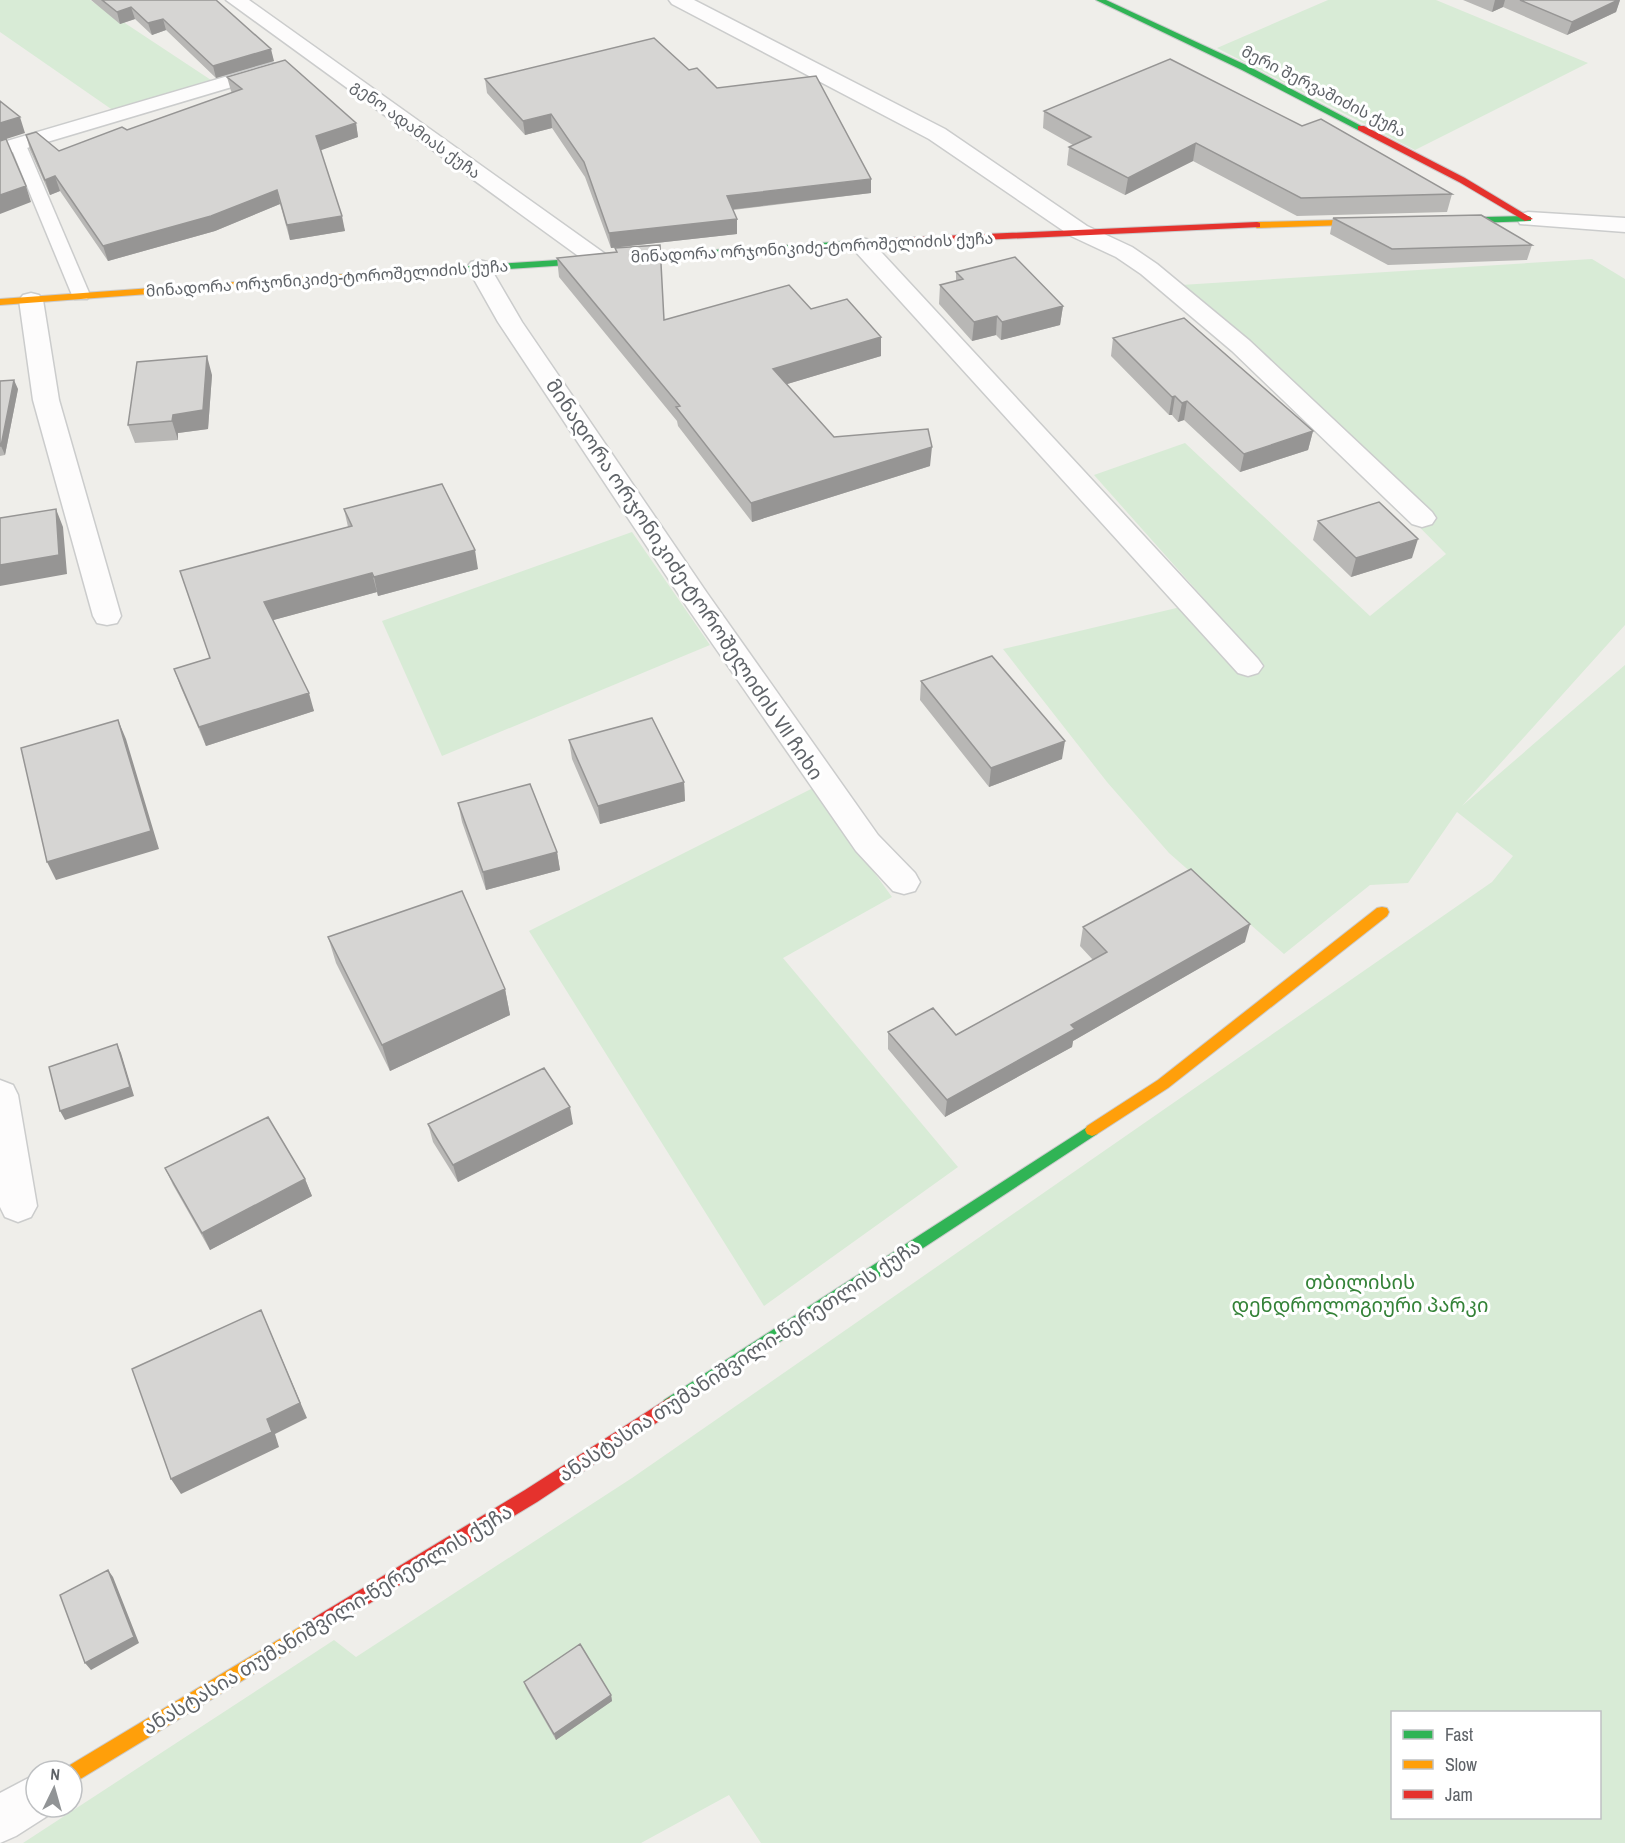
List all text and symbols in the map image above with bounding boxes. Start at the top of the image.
street label: მერი შერვაშიძის ქუჩა [1238,40,1410,142]
street label: გენო ადამიას ქუჩა [347,75,485,183]
street label: მინადორა ორჯონიკიძე-ტოროშელიძის ქუჩა [630,227,994,267]
street label: მინადორა ორჯონიკიძე-ტოროშელიძის ქუჩა [145,254,509,302]
street label: მინადორა ორჯონიკიძე-ტოროშელიძის VII ჩიხი [540,373,830,785]
street label: ანასტასია თუმანიშვილი-წერეთლის ქუჩა [553,1233,925,1487]
park label: თბილისის დენდროლოგიური პარკი [1232,1268,1488,1318]
street label: ანასტასია თუმანიშვილი-წერეთლის ქუჩა [137,1498,517,1740]
legend [1391,1711,1601,1819]
text: Fast [1445,1722,1473,1747]
text: Slow [1445,1752,1477,1777]
north arrow [24,1759,84,1819]
text: N [50,1763,61,1785]
text: Jam [1445,1782,1473,1807]

